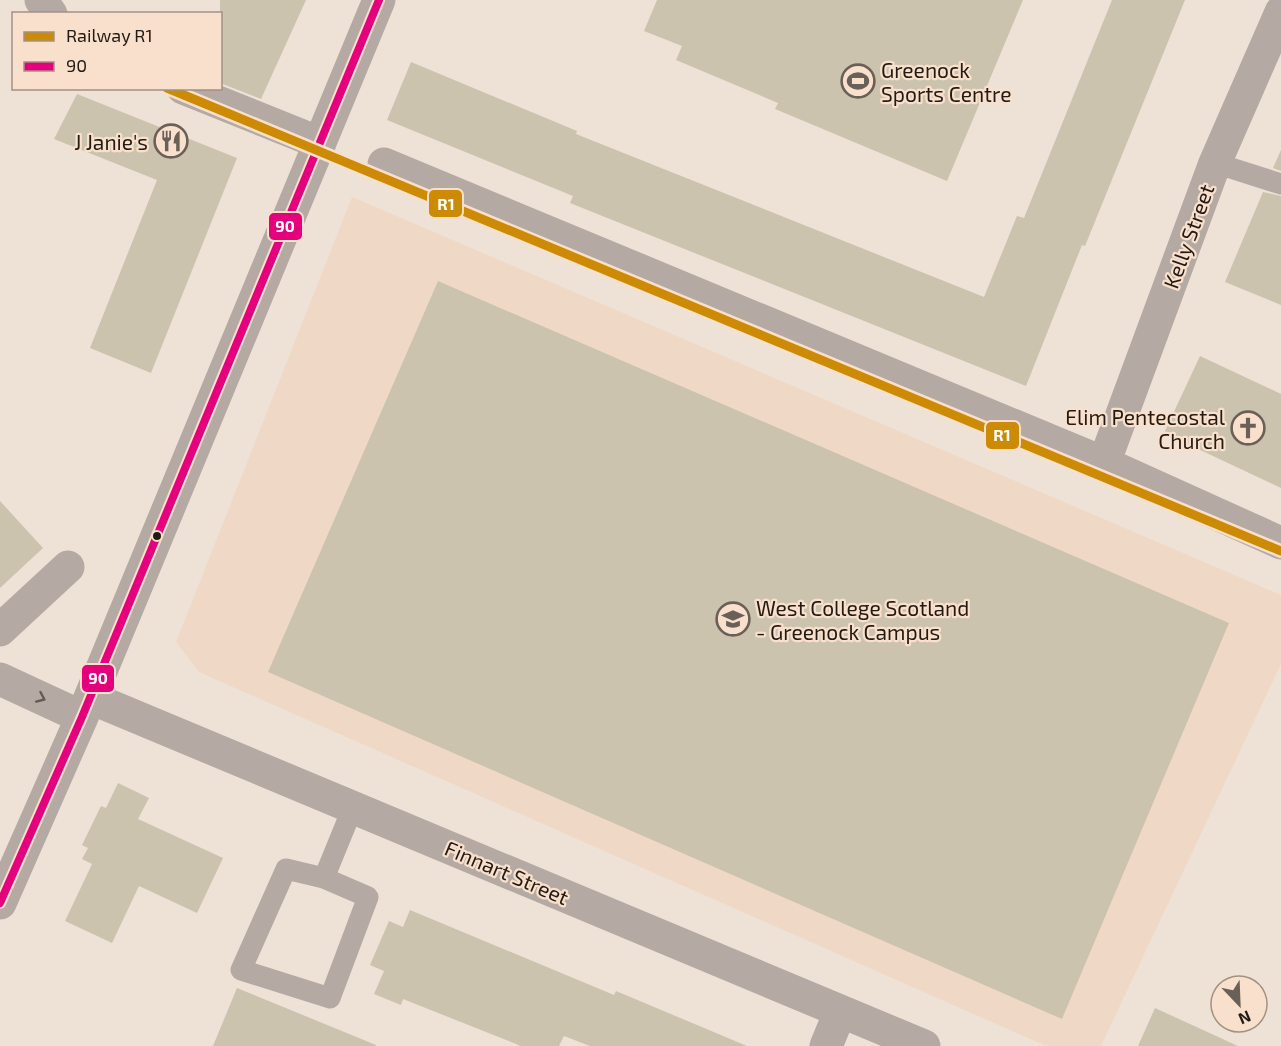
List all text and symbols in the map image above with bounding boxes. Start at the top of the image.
legend [12,12,222,90]
text: Railway R1 [66,24,153,46]
text: 90 [66,54,87,76]
place label: Greenock Sports Centre [881,57,1012,106]
sports icon: Greenock Sports Centre [840,63,876,99]
restaurant icon: J Janie's [153,123,189,159]
place label: J Janie's [74,129,148,154]
street label: Kelly Street [1158,180,1218,292]
line badge: R1 [428,189,463,218]
text: R1 [437,194,455,213]
line badge: 90 [268,212,303,241]
text: 90 [275,216,295,235]
place label: Elim Pentecostal Church [1065,404,1226,453]
church icon: Elim Pentecostal Church [1230,410,1266,446]
line badge: R1 [985,421,1020,450]
text: R1 [993,425,1011,444]
unlabelled marker [151,530,163,542]
place label: West College Scotland - Greenock Campus [756,595,969,644]
school or university icon: West College Scotland - Greenock Campus [715,601,751,637]
line badge: 90 [81,664,115,693]
text: 90 [88,668,108,687]
one-way arrow [35,691,46,703]
street label: Finnart Street [441,835,573,909]
north arrow [1209,974,1269,1034]
text: N [1236,1007,1254,1029]

